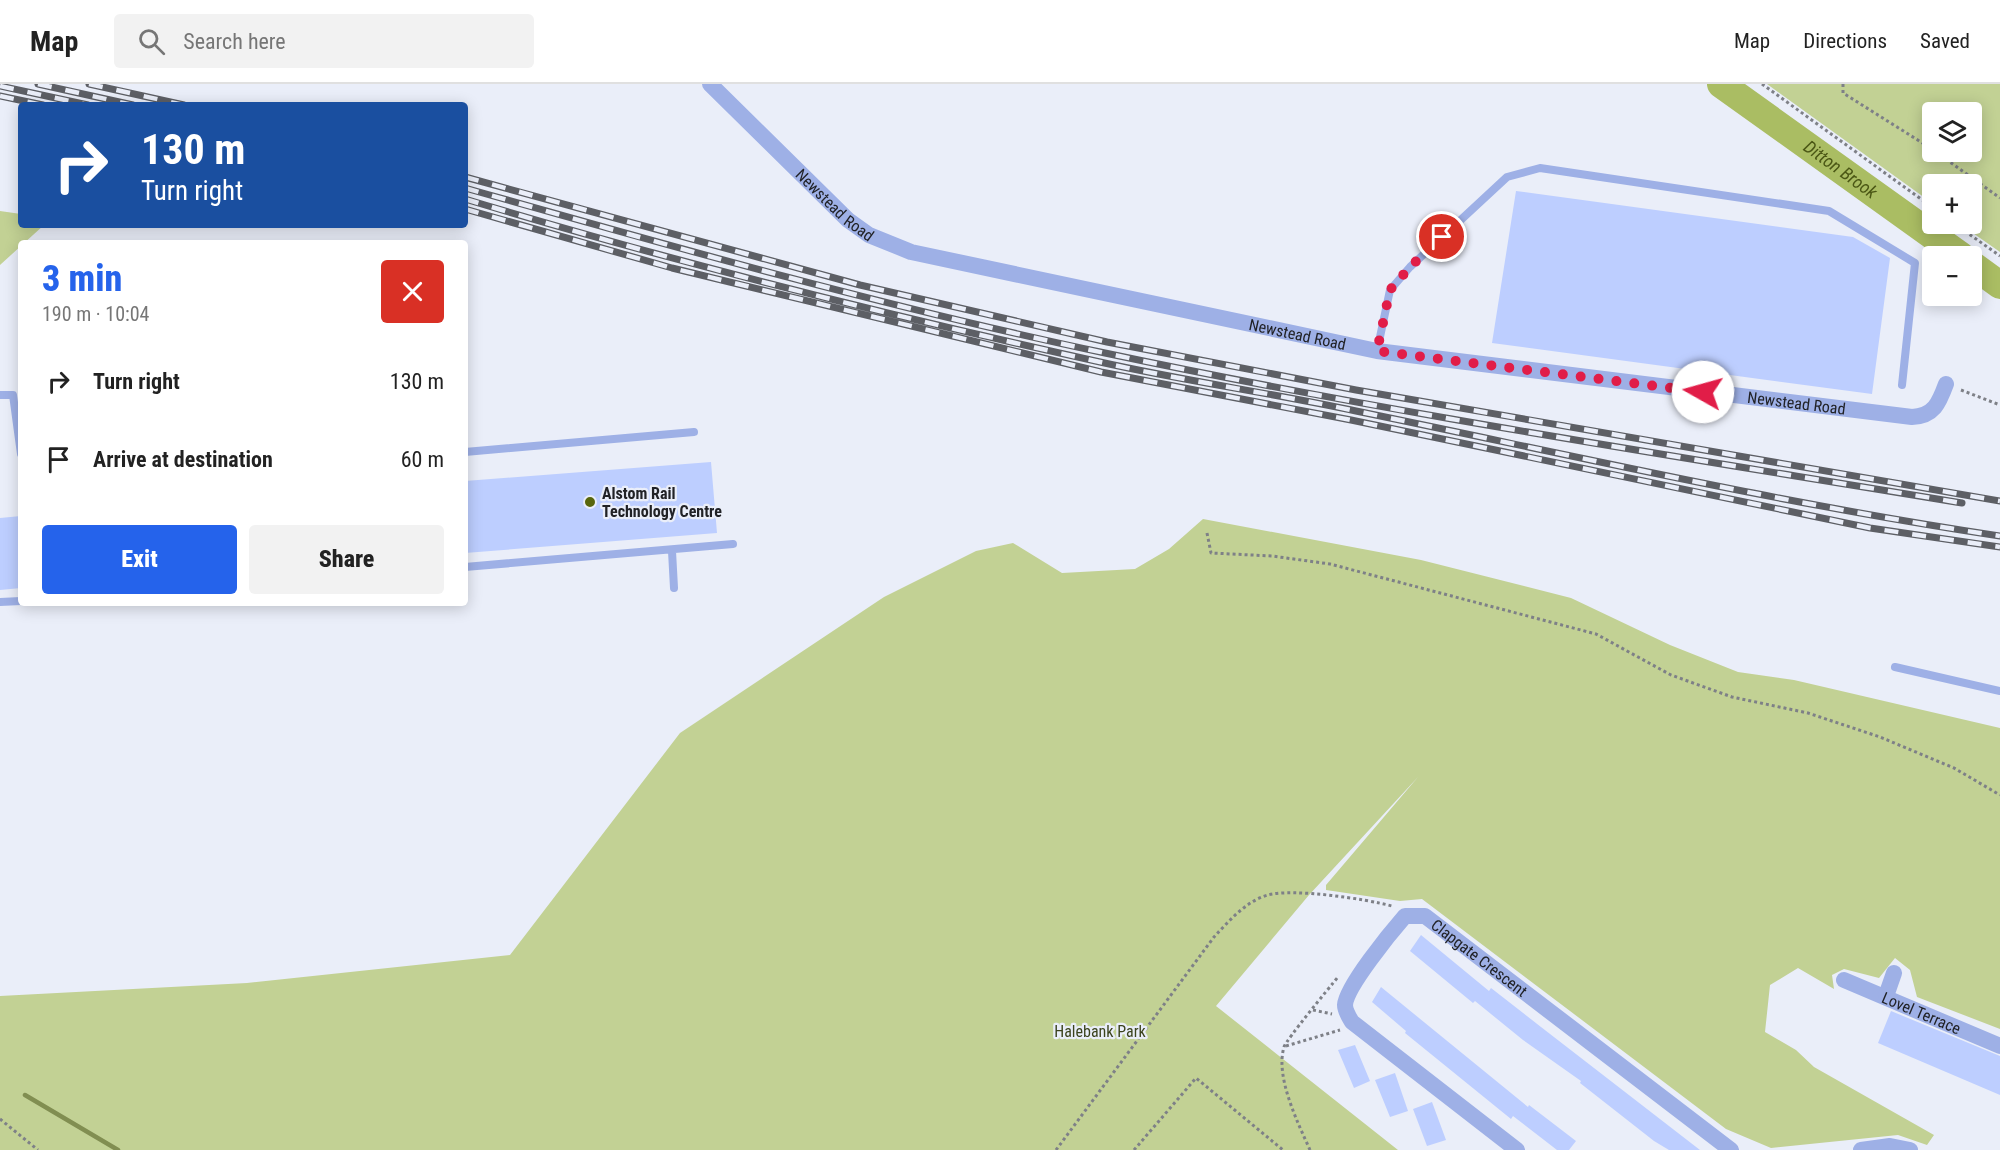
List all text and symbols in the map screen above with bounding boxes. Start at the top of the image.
search box [114,14,534,68]
text: Map [30,25,78,58]
icon: search [135,25,168,58]
text: Search here [183,29,286,54]
text: Map [1734,29,1770,53]
text: Directions [1803,29,1887,53]
text: Saved [1920,29,1970,53]
map controls [1922,102,1982,306]
button: layers [1922,102,1982,162]
text: 130 m [141,125,246,174]
icon: right [42,126,120,204]
water label: Ditton Brook [1800,136,1883,203]
street label: Newstead Road [792,165,877,245]
button: + [1922,174,1982,234]
text: Turn right [141,175,243,207]
pin [1416,211,1467,262]
icon: arrive [1425,220,1458,253]
button: − [1922,246,1982,306]
text: 3 min [42,258,122,300]
button: close [381,260,444,323]
text: 190 m · 10:04 [42,302,149,326]
street label: Newstead Road [1247,315,1348,354]
position arrow [1671,360,1735,424]
icon: right [42,365,75,398]
text: Turn right [93,369,180,394]
text: 130 m [390,369,444,394]
street label: Newstead Road [1746,388,1847,419]
icon: arrive [42,443,75,476]
text: Arrive at destination [93,447,273,472]
text: 60 m [401,447,444,472]
place label: Alstom Rail Technology Centre [602,484,722,521]
marker: Alstom Rail Technology Centre [583,495,597,509]
button: Exit [42,525,237,594]
button: Share [249,525,444,594]
street label: Clapgate Crescent [1427,915,1531,1001]
street label: Lovel Terrace [1879,988,1963,1038]
park label: Halebank Park [1054,1022,1147,1041]

